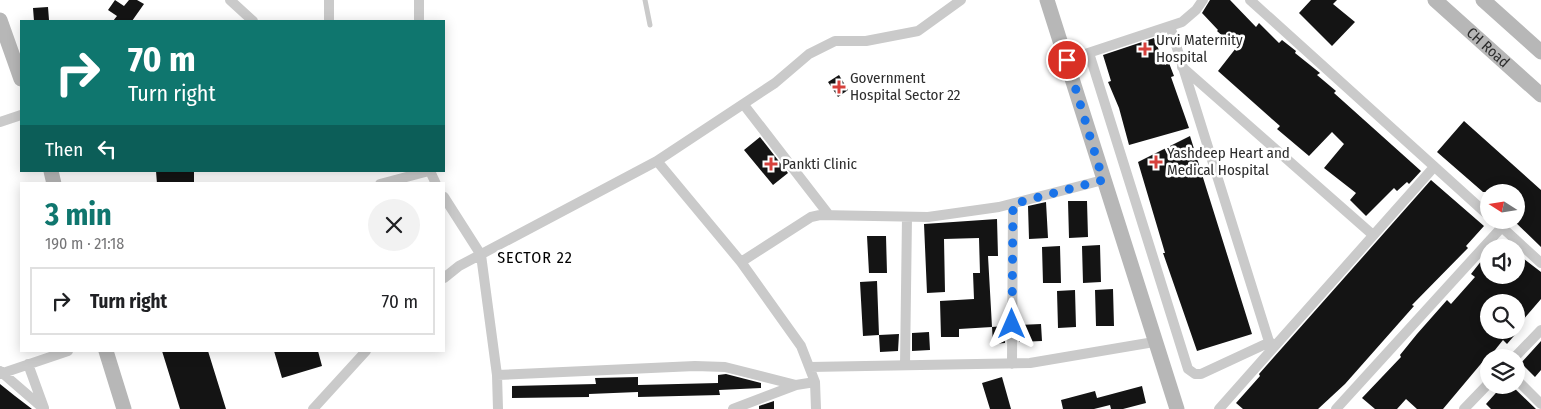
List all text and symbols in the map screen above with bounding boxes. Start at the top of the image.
street label: CH Road [1463,24,1513,71]
place label: Urvi Maternity Hospital [1156,31,1243,66]
text: 70 m [128,38,196,80]
pin [1046,39,1088,81]
icon: right [45,40,110,105]
marker: Urvi Maternity Hospital [1138,42,1152,56]
icon: arrive [1053,46,1081,74]
place label: Government Hospital Sector 22 [850,69,961,104]
text: Turn right [128,80,216,107]
marker: Government Hospital Sector 22 [832,80,846,94]
icon: left [93,135,121,163]
text: Then [45,138,83,161]
place label: Yashdeep Heart and Medical Hospital [1167,144,1290,179]
place label: Pankti Clinic [782,155,857,173]
marker: Yashdeep Heart and Medical Hospital [1149,155,1163,169]
marker: Pankti Clinic [764,157,778,171]
north arrow [1480,184,1525,229]
map controls [1480,184,1525,394]
text: 3 min [45,197,112,233]
button: close [368,199,420,251]
text: 190 m · 21:18 [45,234,124,253]
button: sound [1480,239,1525,284]
district label: SECTOR 22 [497,248,573,267]
icon: right [47,287,75,315]
text: Turn right [90,290,167,313]
text: 70 m [382,290,418,313]
button: search [1480,294,1525,339]
position arrow [985,297,1037,349]
button: layers [1480,349,1525,394]

